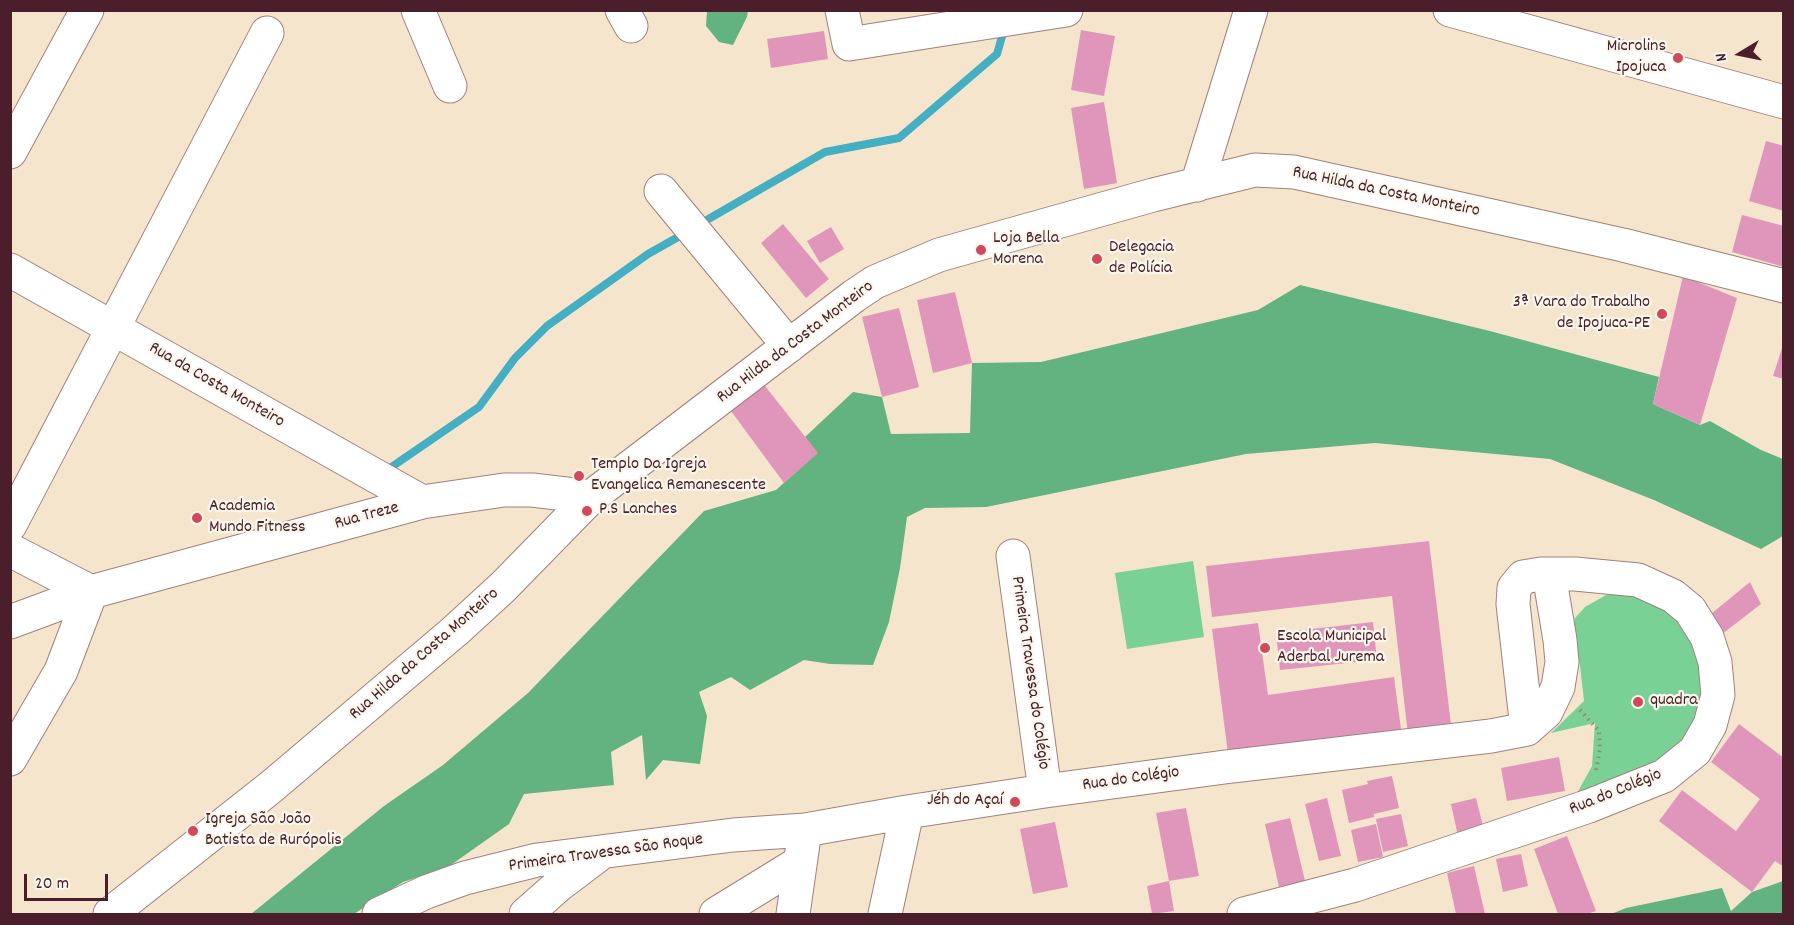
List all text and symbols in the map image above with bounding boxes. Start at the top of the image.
north arrow [1710,24,1770,84]
place label: Microlins Ipojuca [1607,37,1666,80]
marker: Microlins Ipojuca [1671,51,1685,65]
text: N [1710,51,1734,63]
street label: Rua Hilda da Costa Monteiro [1290,163,1482,223]
place label: Loja Bella Morena [993,229,1059,272]
place label: Delegacia de Polícia [1109,238,1174,280]
marker: Loja Bella Morena [974,243,988,257]
marker: Delegacia de Polícia [1090,252,1104,266]
street label: Rua Hilda da Costa Monteiro [713,277,879,409]
place label: 3ª Vara do Trabalho de Ipojuca-PE [1513,293,1650,336]
marker: 3ª Vara do Trabalho de Ipojuca-PE [1655,307,1669,321]
street label: Rua da Costa Monteiro [144,338,288,434]
place label: Templo Da Igreja Evangelica Remanescente [591,455,766,498]
marker: Templo Da Igreja Evangelica Remanescente [572,469,586,483]
place label: Academia Mundo Fitness [209,497,306,540]
street label: Rua Treze [333,498,401,536]
place label: P.S Lanches [599,500,677,522]
marker: P.S Lanches [580,504,594,518]
marker: Academia Mundo Fitness [190,511,204,525]
street label: Primeira Travessa do Colégio [1005,575,1053,771]
street label: Rua Hilda da Costa Monteiro [346,584,504,726]
place label: Escola Municipal Aderbal Jurema [1277,627,1386,670]
marker: Escola Municipal Aderbal Jurema [1258,641,1272,655]
place label: quadra [1650,691,1698,713]
marker: quadra [1631,695,1645,709]
street label: Rua do Colégio [1081,762,1181,798]
street label: Rua do Colégio [1567,765,1665,821]
place label: Jéh do Açaí [927,791,1003,813]
marker: Jéh do Açaí [1008,795,1022,809]
place label: Igreja São João Batista de Rurópolis [205,810,342,852]
marker: Igreja São João Batista de Rurópolis [186,824,200,838]
street label: Primeira Travessa São Roque [507,830,705,878]
scale bar [27,862,111,900]
text: 20 m [35,872,69,897]

